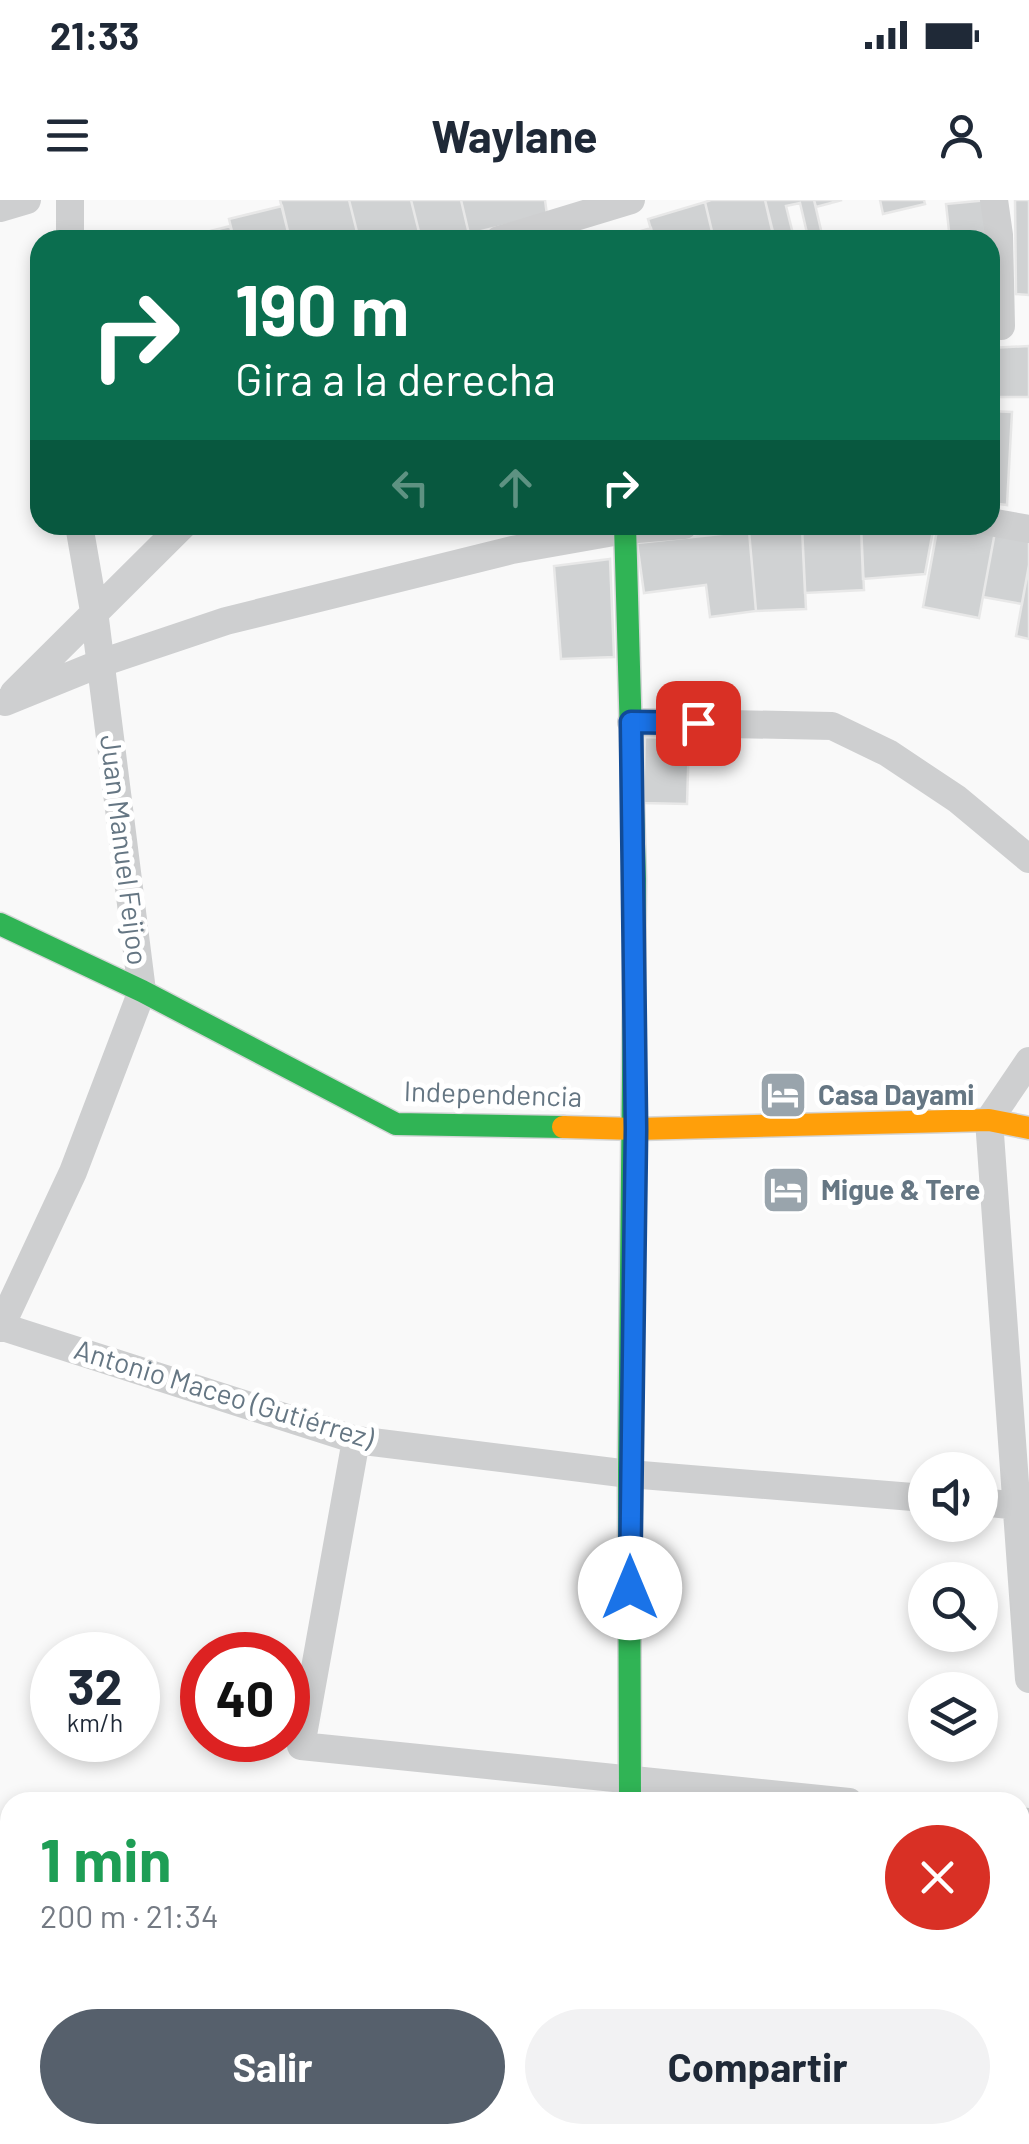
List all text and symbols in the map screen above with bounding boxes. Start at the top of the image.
text: 21:33 [50,12,139,58]
icon: menu [40,108,95,163]
text: Waylane [431,108,598,162]
icon: person [934,108,989,163]
text: 190 m [235,266,409,350]
icon: right [70,270,200,400]
text: Gira a la derecha [235,351,556,405]
icon: left [383,460,438,515]
icon: ahead [488,460,543,515]
icon: right [593,460,648,515]
pin [656,681,741,766]
icon: arrive [671,696,726,751]
street label: Juan Manuel Feijoo [94,733,156,967]
hotel icon: Casa Dayami [757,1069,809,1121]
street label: Independencia [403,1073,583,1113]
place label: Casa Dayami [818,1077,974,1111]
hotel icon: Migue & Tere [760,1164,812,1216]
place label: Migue & Tere [821,1172,980,1206]
street label: Antonio Maceo (Gutiérrez) [70,1331,379,1455]
map controls [908,1452,998,1762]
button: sound [908,1452,998,1542]
position arrow [578,1536,682,1640]
button: search [908,1562,998,1652]
speed limit sign: 40 [180,1632,310,1762]
text: 32 [67,1655,122,1715]
button: layers [908,1672,998,1762]
text: km/h [67,1707,123,1737]
text: 1 min [40,1822,171,1894]
button: close [885,1825,990,1930]
text: 200 m · 21:34 [40,1896,219,1934]
button: Salir [40,2009,505,2124]
button: Compartir [525,2009,990,2124]

